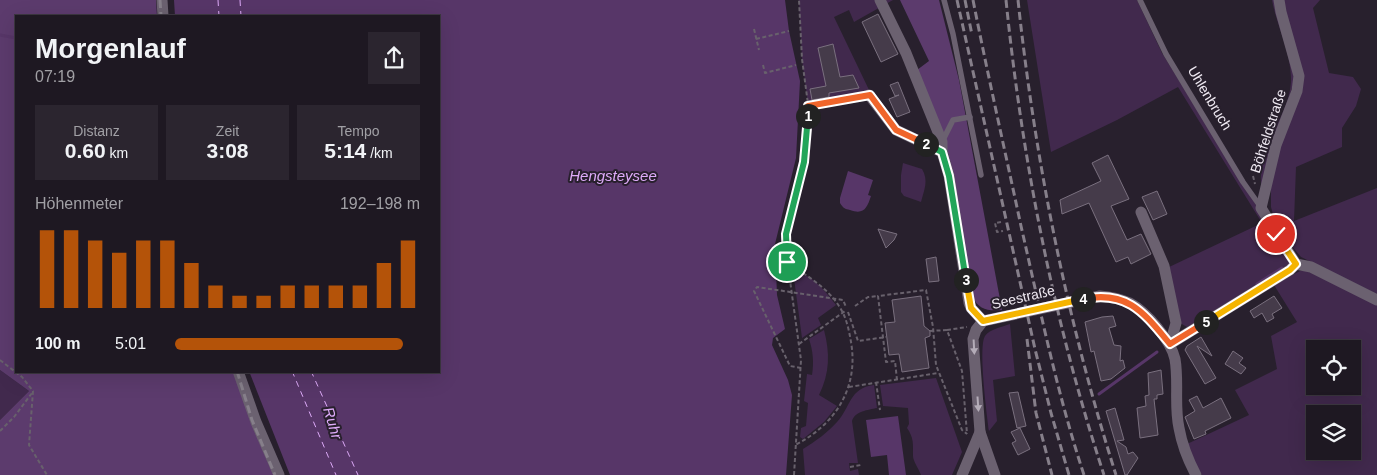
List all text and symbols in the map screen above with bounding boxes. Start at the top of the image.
button: share [368,32,420,84]
text: Morgenlauf [35,33,186,64]
street label: Uhlenbruch [1185,63,1235,133]
text: 07:19 [35,68,75,85]
street label: Böhfeldstraße [1247,87,1289,175]
pin: 1 [796,104,820,128]
text: 1 [805,108,812,124]
text: Distanz [73,123,120,139]
text: Zeit [216,123,239,139]
text: Tempo [337,123,380,139]
pin: 2 [914,132,938,156]
text: 2 [923,136,930,152]
text: 0.60 [65,139,106,162]
text: 3:08 [206,139,249,162]
text: 5:14 [324,139,366,162]
text: km [106,145,128,161]
text: /km [366,145,393,161]
water label: Hengsteysee [569,167,657,184]
text: Höhenmeter [35,195,123,212]
text: 192–198 m [340,195,420,212]
pin [1255,213,1297,255]
icon: check [1262,220,1290,248]
pin [766,241,808,283]
icon: arrive [773,248,801,276]
pin: 3 [954,268,978,292]
text: 3 [963,272,970,288]
street label: Seestraße [990,282,1056,312]
pin: 4 [1070,286,1096,312]
text: 4 [1080,291,1087,307]
pin: 5 [1194,310,1218,334]
text: 5 [1203,314,1210,330]
text: 100 m [35,335,80,352]
text: 5:01 [115,335,146,352]
one-way arrow [971,339,979,355]
map controls [1306,340,1361,460]
button: locate [1306,340,1361,395]
one-way arrow [975,396,983,412]
water label: Ruhr [320,405,346,442]
button: layers [1306,405,1361,460]

